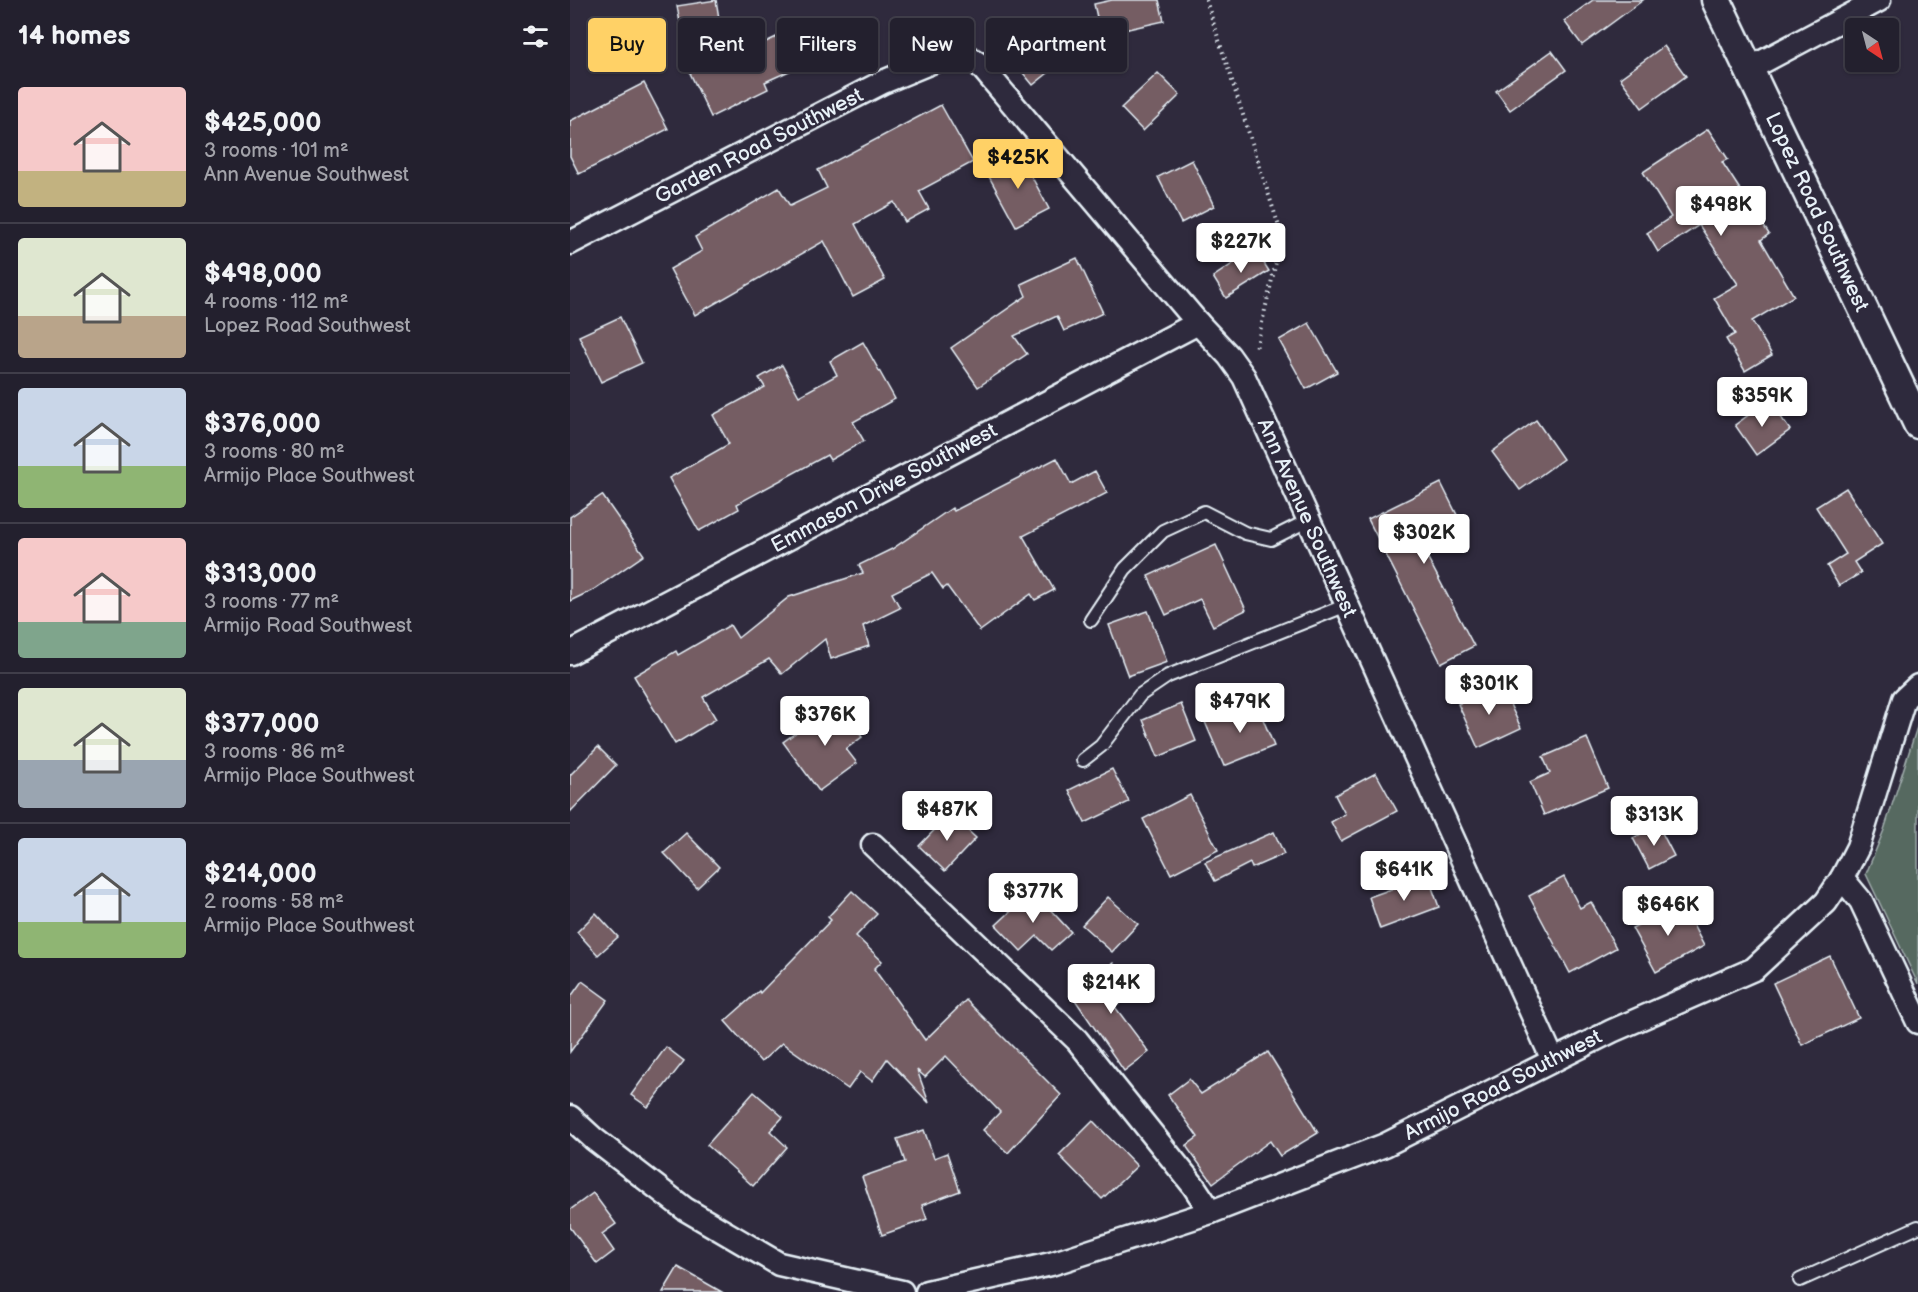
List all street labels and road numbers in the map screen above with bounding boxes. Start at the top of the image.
street label: Garden Road Southwest [651,82,868,209]
street label: Lopez Road Southwest [1760,108,1874,316]
street label: Ann Avenue Southwest [1252,415,1362,622]
street label: Emmason Drive Southwest [767,418,1002,558]
street label: Armijo Road Southwest [1400,1024,1607,1146]

